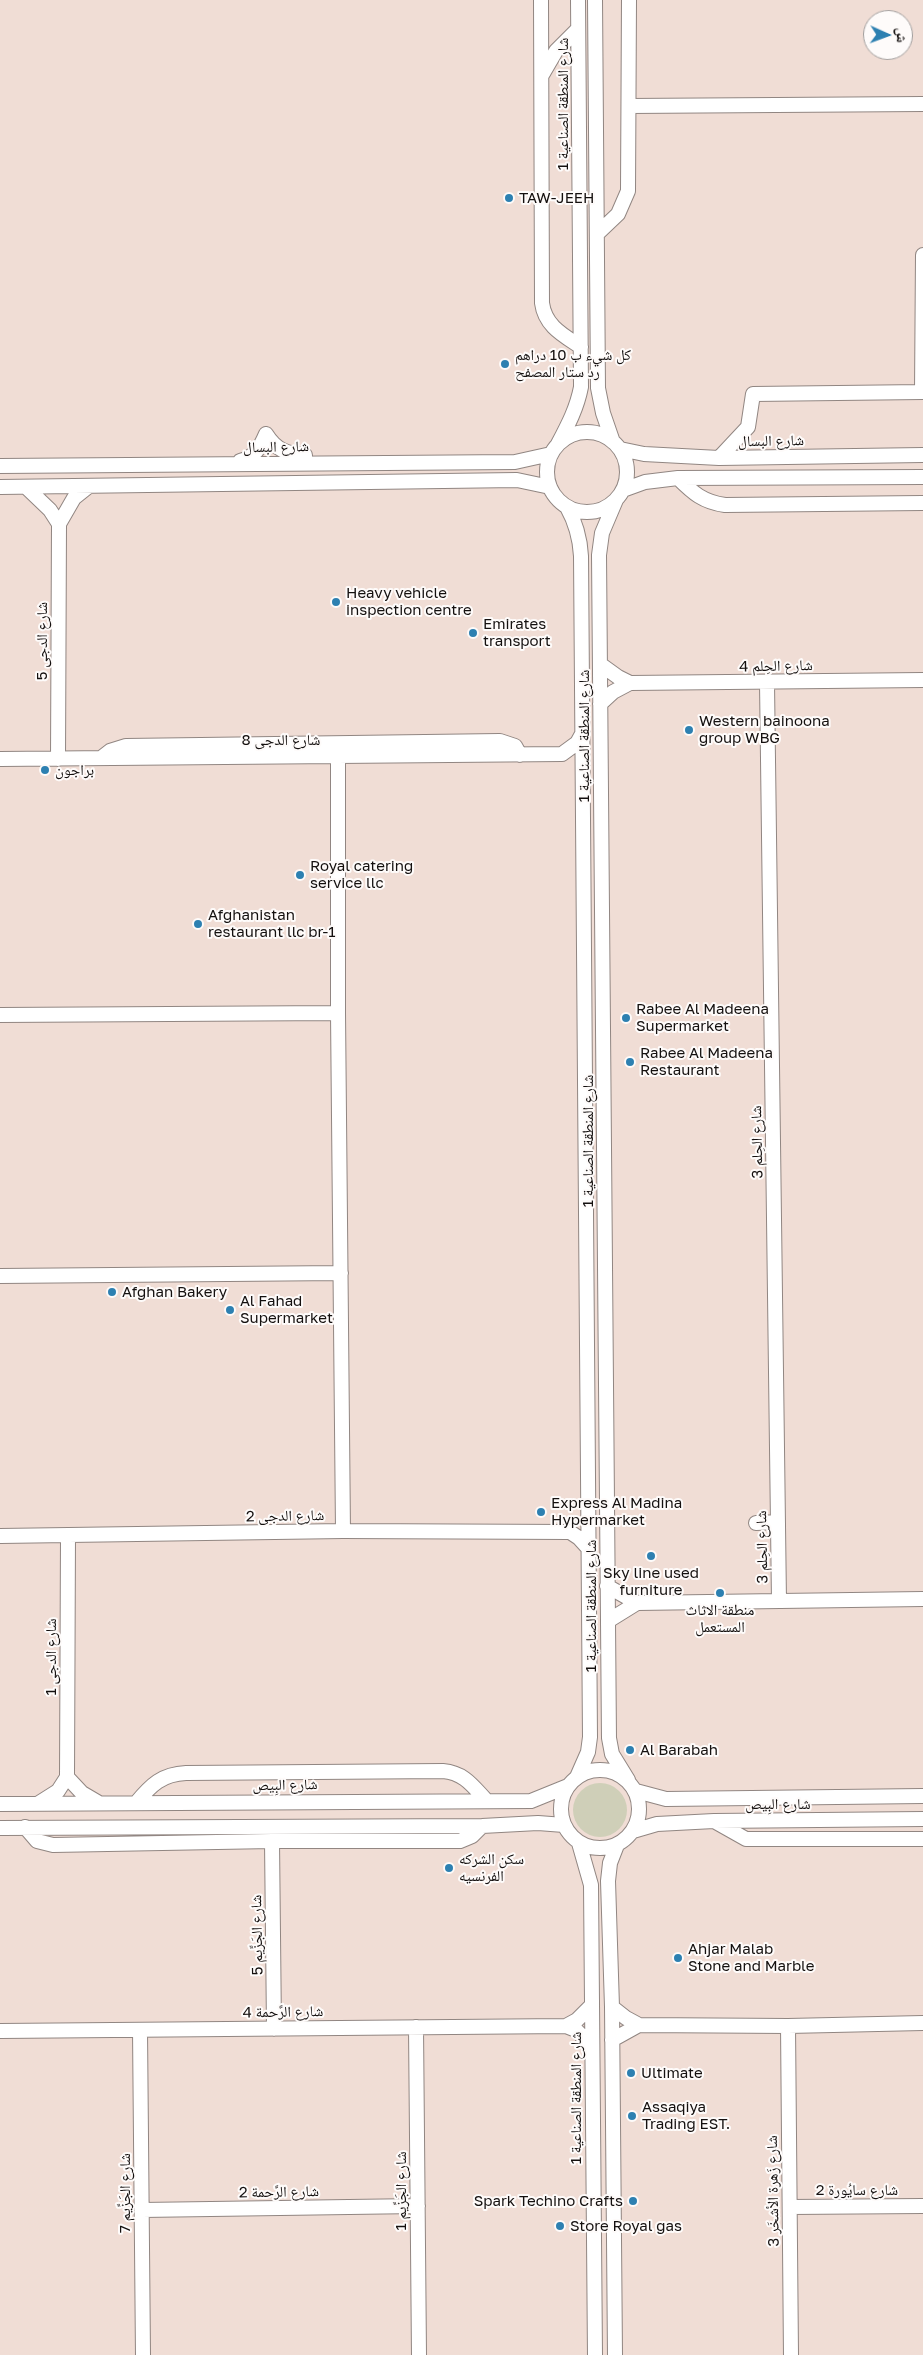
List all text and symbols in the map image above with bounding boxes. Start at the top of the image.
north arrow [863,10,913,60]
text: ش [894,28,911,43]
street label: شارع المنطقة الصناعية 1 [554,38,572,170]
place label: TAW-JEEH [519,189,594,207]
marker: TAW-JEEH [503,192,515,204]
place label: كل شيء ب 10 دراهم رد ستار المصفح [515,346,631,381]
marker: كل شيء ب 10 دراهم رد ستار المصفح [499,358,511,370]
street label: شارع البسال [738,431,804,451]
street label: شارع البسال [243,437,309,457]
place label: Heavy vehicle inspection centre [346,584,472,619]
marker: Heavy vehicle inspection centre [330,596,342,608]
street label: شارع الدجى 5 [33,602,51,680]
place label: Emirates transport [483,615,551,650]
marker: Emirates transport [467,627,479,639]
street label: شارع الحِلم 4 [739,656,813,676]
street label: شارع المنطقة الصناعية 1 [575,670,593,802]
place label: Western bainoona group WBG [699,712,830,747]
marker: Western bainoona group WBG [683,724,695,736]
street label: شارع الدجى 8 [242,731,320,749]
place label: براجون [55,761,94,779]
marker: براجون [39,764,51,776]
place label: Royal catering service llc [310,857,413,892]
marker: Royal catering service llc [294,869,306,881]
place label: Afghanistan restaurant llc br-1 [208,906,335,941]
marker: Afghanistan restaurant llc br-1 [192,918,204,930]
place label: Rabee Al Madeena Supermarket [636,1000,769,1035]
marker: Rabee Al Madeena Supermarket [620,1012,632,1024]
place label: Rabee Al Madeena Restaurant [640,1044,773,1079]
marker: Rabee Al Madeena Restaurant [624,1056,636,1068]
street label: شارع المنطقة الصناعية 1 [579,1075,597,1207]
street label: شارع الحِلم 3 [747,1105,767,1179]
place label: Afghan Bakery [122,1283,227,1301]
marker: Afghan Bakery [106,1286,118,1298]
place label: Al Fahad Supermarket [240,1292,333,1327]
marker: Al Fahad Supermarket [224,1304,236,1316]
place label: Express Al Madina Hypermarket [551,1494,682,1529]
street label: شارع الدجى 2 [246,1506,324,1526]
marker: Express Al Madina Hypermarket [535,1506,547,1518]
street label: شارع الحِلم 3 [752,1510,772,1584]
street label: شارع المنطقة الصناعية 1 [582,1540,600,1672]
marker: Sky line used furniture [645,1550,657,1562]
place label: Sky line used furniture [603,1564,699,1599]
marker: منطقة الاثاث المستعمل [714,1587,726,1599]
place label: منطقة الاثاث المستعمل [686,1601,754,1636]
street label: شارع الدجى 1 [42,1619,60,1695]
place label: Al Barabah [640,1741,718,1759]
marker: Al Barabah [624,1744,636,1756]
street label: شارع البِيص [252,1775,318,1795]
street label: شارع البِيص [745,1795,811,1813]
place label: سكن الشركه الفرنسيه [459,1850,524,1885]
marker: سكن الشركه الفرنسيه [443,1862,455,1874]
street label: شارع الجَزِّيم 5 [247,1895,267,1975]
place label: Ahjar Malab Stone and Marble [688,1940,814,1975]
marker: Ahjar Malab Stone and Marble [672,1952,684,1964]
street label: شارع الرَّحمة 4 [243,2002,323,2022]
street label: شارع المنطقة الصناعية 1 [567,2032,585,2164]
place label: Ultimate [641,2064,703,2082]
marker: Ultimate [625,2067,637,2079]
place label: Assaqiya Trading EST. [642,2098,730,2133]
marker: Assaqiya Trading EST. [626,2110,638,2122]
street label: شارع زَهرة الأشخَر 3 [763,2135,783,2247]
street label: شارع الجَزِّيم 1 [392,2151,410,2231]
street label: شارع الجَزِّيم 7 [116,2153,134,2233]
street label: شارع سايُورة 2 [816,2181,898,2199]
street label: شارع الرَّحمة 2 [239,2182,319,2202]
place label: Spark Techino Crafts [474,2192,623,2210]
marker: Spark Techino Crafts [627,2195,639,2207]
place label: Store Royal gas [570,2217,682,2235]
marker: Store Royal gas [554,2220,566,2232]

